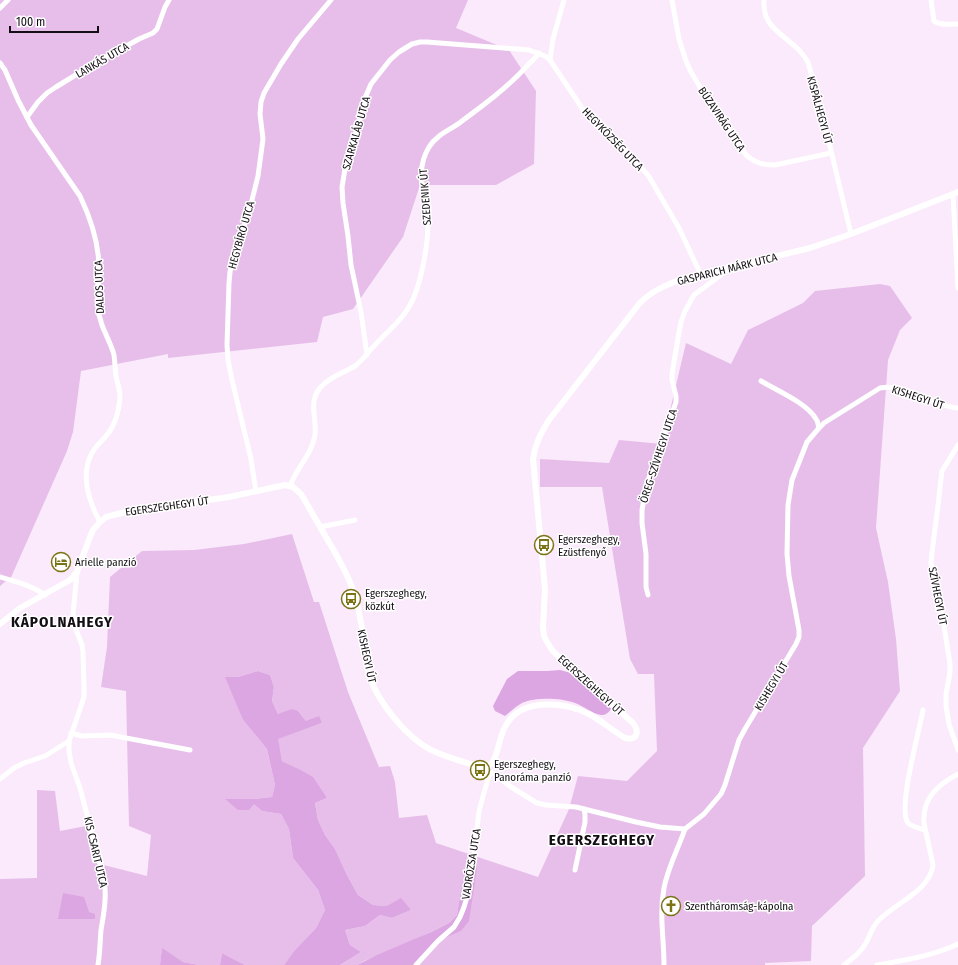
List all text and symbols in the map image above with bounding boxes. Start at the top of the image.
scale bar [10,8,98,34]
text: 100 m [16,15,45,29]
street label: LANKÁS UTCA [73,39,131,81]
street label: KISPÁLHEGYI ÚT [804,74,836,147]
street label: BÚZAVIRÁG UTCA [695,84,749,154]
street label: SZARKALÁB UTCA [339,94,373,171]
street label: HEGYKÖZSÉG UTCA [579,104,647,174]
street label: SZEDENIK ÚT [416,167,434,226]
street label: HEGYBÍRÓ UTCA [225,199,257,271]
street label: GASPARICH MÁRK UTCA [675,250,779,288]
street label: DALOS UTCA [92,260,107,314]
street label: KISHEGYI ÚT [890,382,947,412]
street label: ÖREG-SZÍVHEGYI UTCA [636,407,680,505]
street label: EGERSZEGHEGYI ÚT [124,493,211,519]
place label: Egerszeghegy, Ezüstfenyő [558,533,620,559]
bus stop icon: Egerszeghegy, Ezüstfenyő [533,534,555,556]
hotel icon: Arielle panzió [50,551,72,573]
place label: Arielle panzió [75,556,137,569]
street label: SZÍVHEGYI ÚT [925,566,951,627]
place label: Egerszeghegy, közkút [365,587,427,613]
bus stop icon: Egerszeghegy, közkút [340,588,362,610]
district label: KÁPOLNAHEGY [11,613,113,631]
street label: KISHEGYI ÚT [354,628,380,685]
street label: EGERSZEGHEGYI ÚT [555,652,628,719]
street label: KISHEGYI ÚT [751,658,791,713]
place label: Egerszeghegy, Panoráma panzió [494,758,572,784]
bus stop icon: Egerszeghegy, Panoráma panzió [469,759,491,781]
street label: KIS CSARIT UTCA [81,815,110,889]
street label: VADRÓZSA UTCA [458,827,484,900]
district label: EGERSZEGHEGY [549,831,655,849]
church icon: Szentháromság-kápolna [660,895,682,917]
place label: Szentháromság-kápolna [685,900,794,913]

